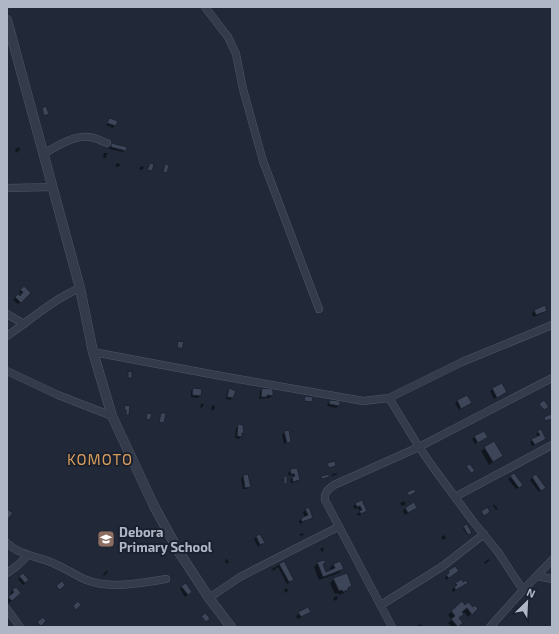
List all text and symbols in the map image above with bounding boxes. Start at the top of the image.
district label: KOMOTO [67,450,133,468]
place label: Debora Primary School [119,524,213,555]
school or university icon: Debora Primary School [96,529,116,549]
north arrow [507,582,547,622]
text: N [525,585,538,600]

